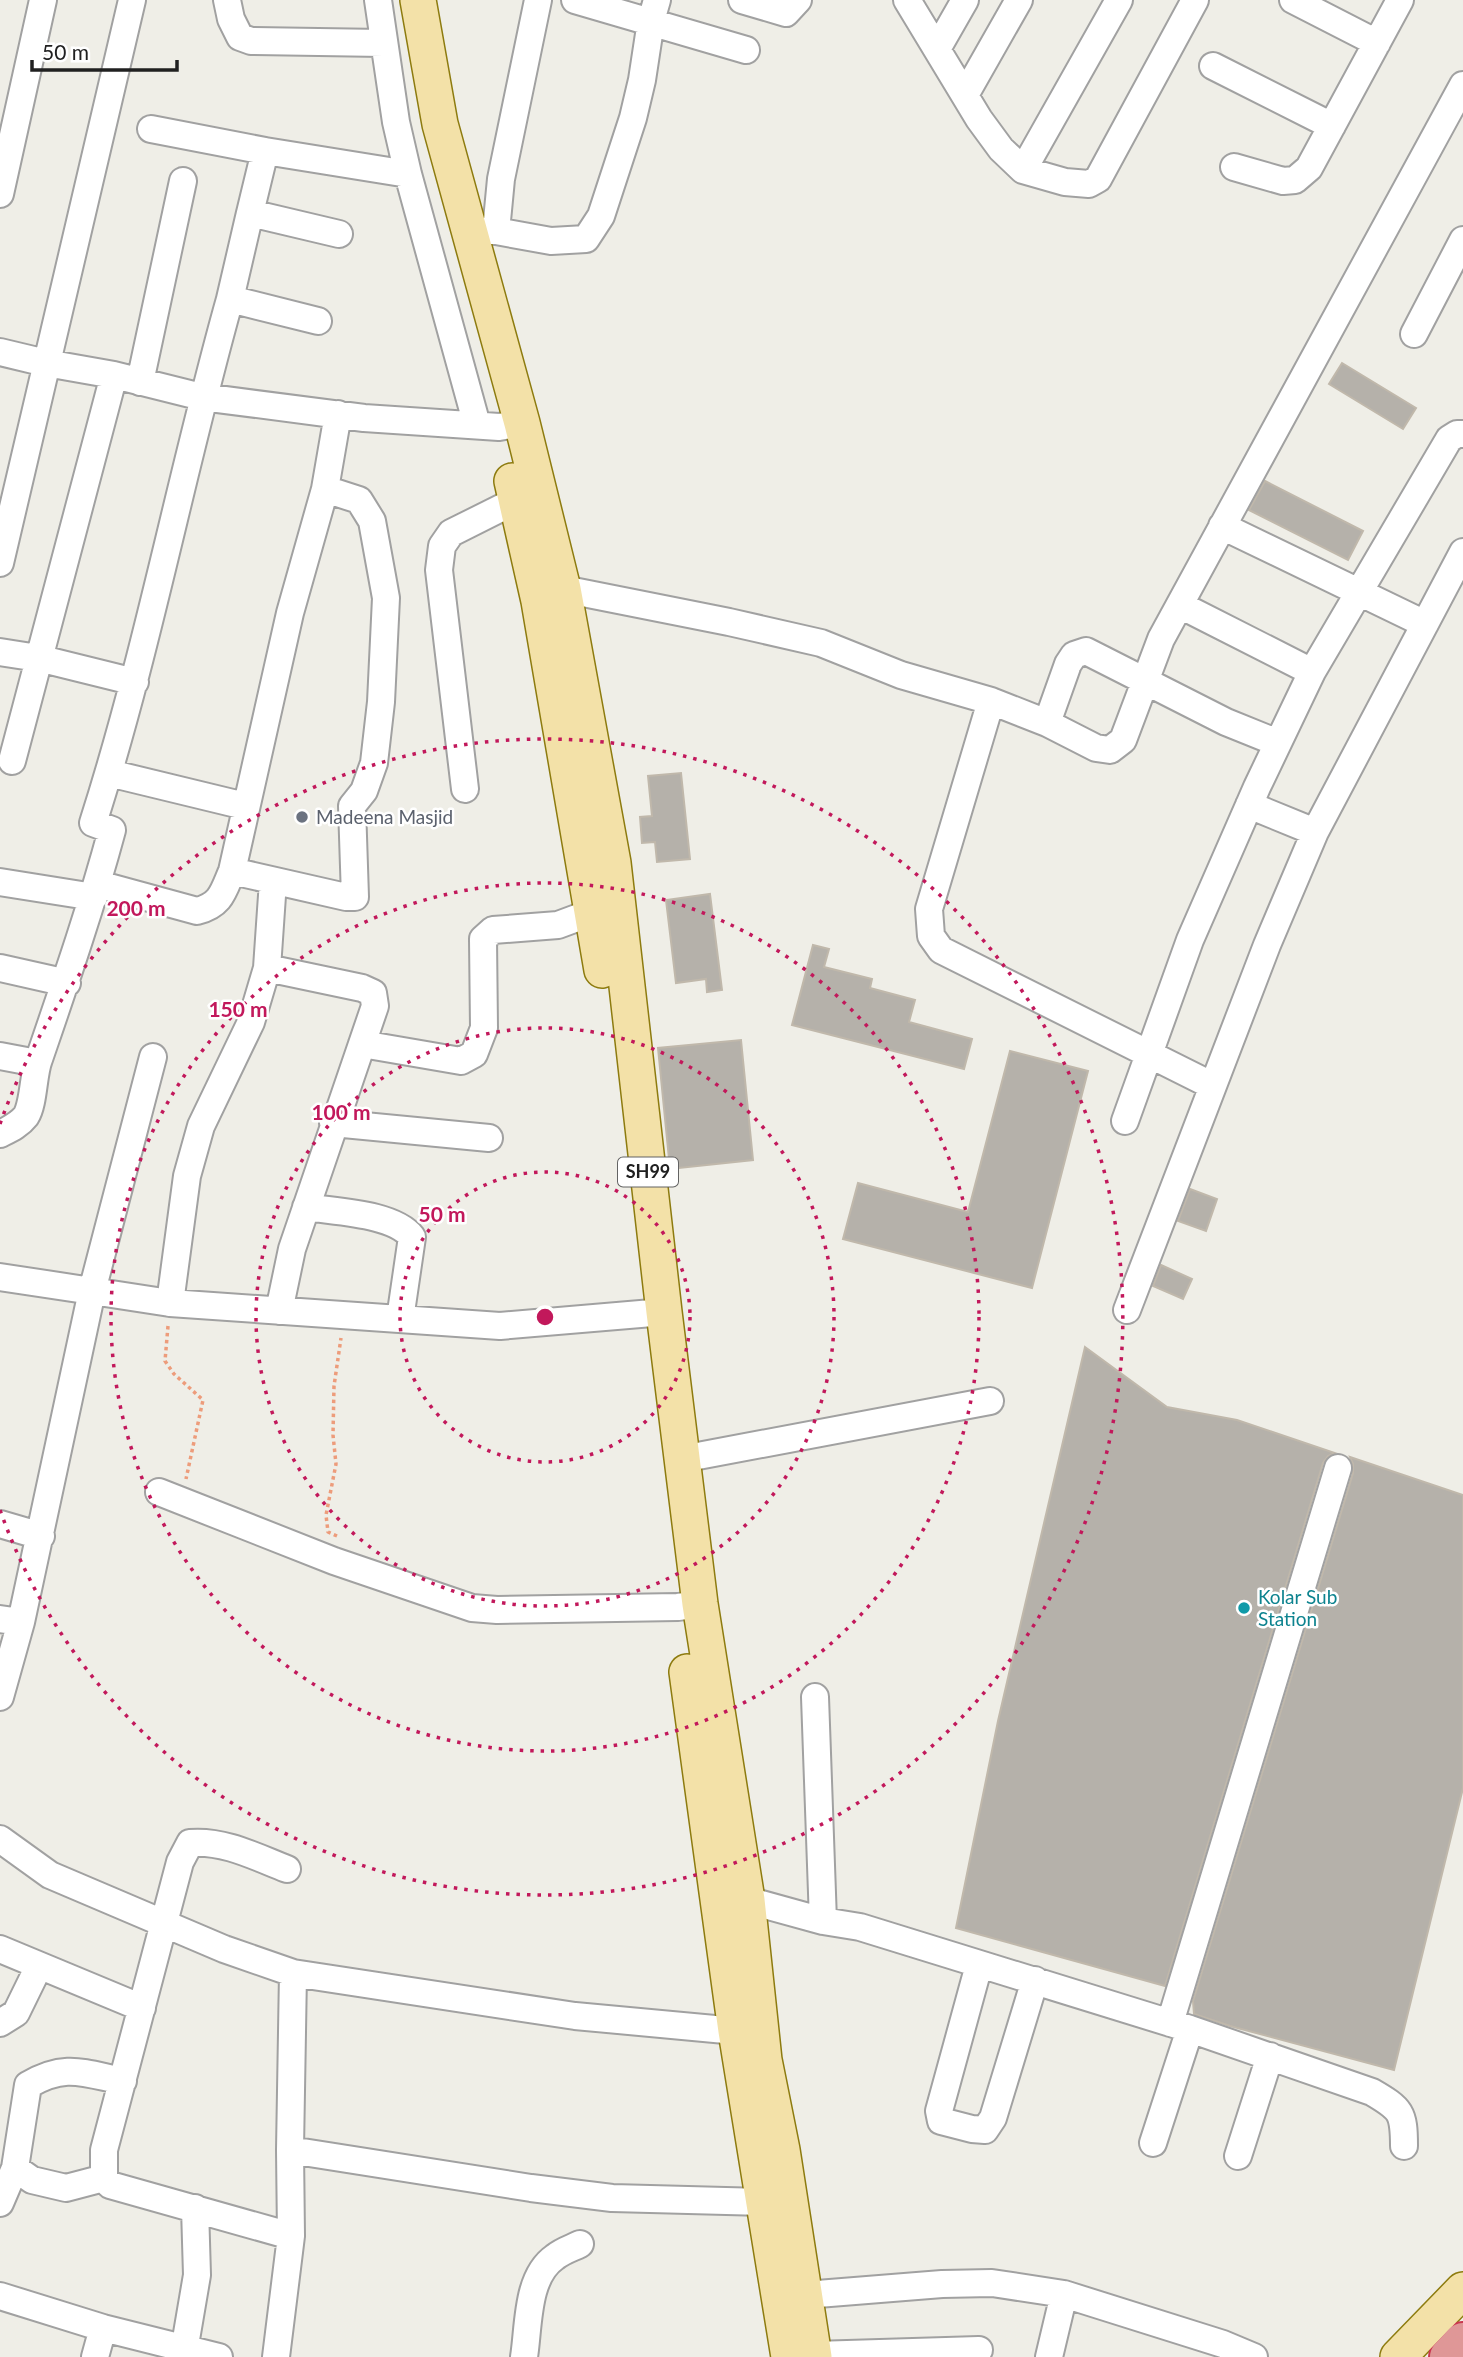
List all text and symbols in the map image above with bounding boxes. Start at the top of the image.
scale bar [32,28,177,72]
text: 50 m [42,39,89,64]
place label: Madeena Masjid [316,805,453,828]
marker: Madeena Masjid [294,809,310,825]
text: 200 m [106,895,166,920]
text: 150 m [208,996,268,1021]
text: 100 m [311,1099,371,1124]
road number: SH99 [618,1157,678,1186]
text: 50 m [418,1201,466,1226]
centre of rings [533,1305,557,1329]
place label: Kolar Sub Station [1258,1585,1337,1630]
marker: Kolar Sub Station [1236,1600,1252,1616]

